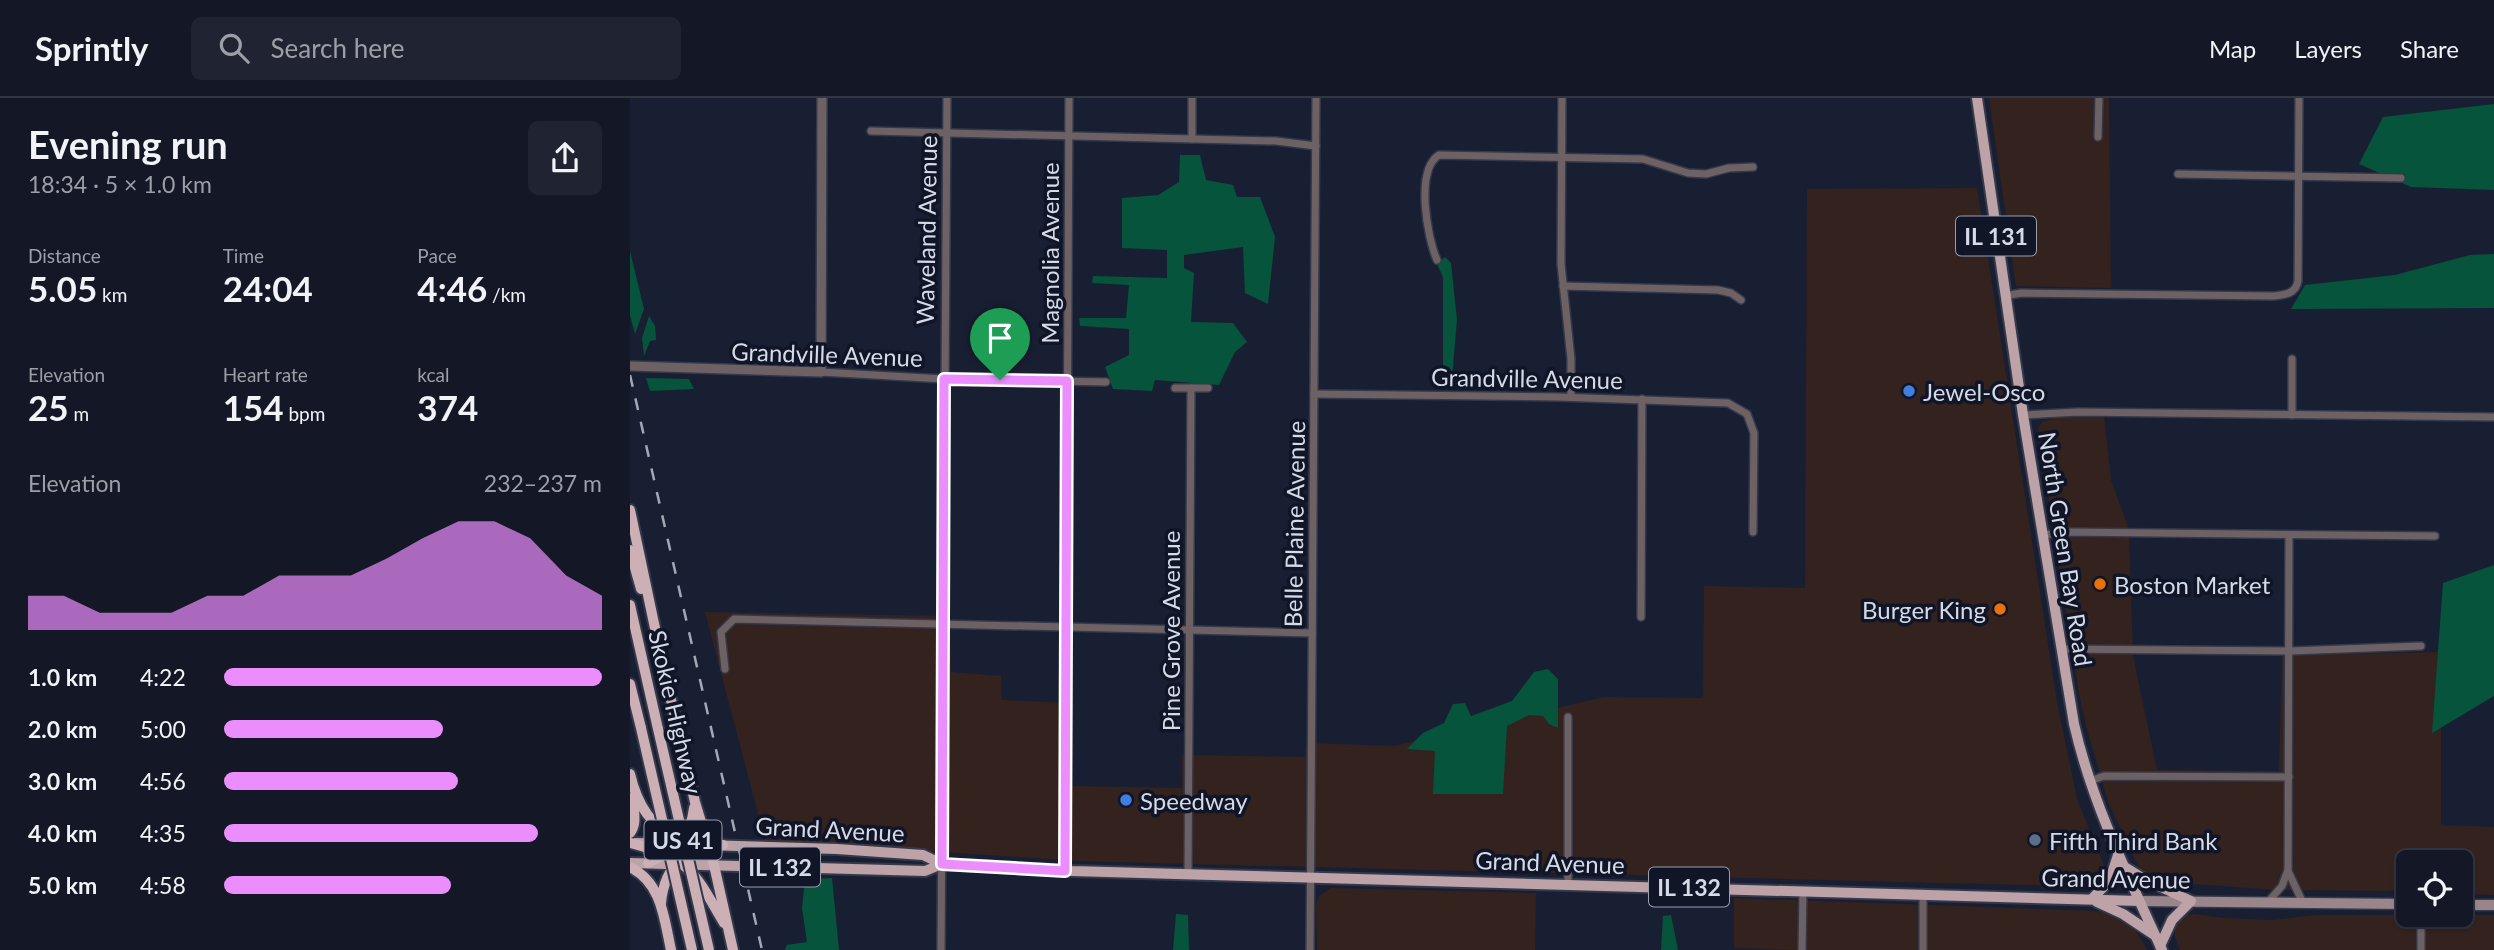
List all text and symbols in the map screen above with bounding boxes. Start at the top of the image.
search box [191,17,681,80]
text: Sprintly [35,28,149,68]
icon: search [215,29,253,67]
text: Search here [271,32,405,64]
text: Map [2209,34,2256,63]
text: Layers [2294,34,2362,63]
text: Share [2400,34,2459,63]
text: Evening run [28,121,228,167]
button: share [528,121,602,195]
street label: Waveland Avenue [910,135,942,325]
street label: Magnolia Avenue [1035,162,1064,344]
text: 18:34 · 5 × 1.0 km [28,170,212,198]
road number: IL 131 [1956,217,2036,256]
text: Distance [28,244,101,267]
text: Time [223,244,264,267]
text: Pace [417,244,457,267]
text: 5.05 [28,267,97,309]
text: 24:04 [223,267,313,309]
text: 4:46 [417,267,487,309]
text: km [97,283,127,306]
text: /km [487,283,526,306]
pin [970,308,1030,380]
icon: arrive [981,319,1019,357]
street label: Grandville Avenue [731,336,923,372]
street label: Grandville Avenue [1431,362,1623,394]
text: Elevation [28,363,105,386]
text: Heart rate [223,363,308,386]
text: kcal [417,363,449,386]
place label: Jewel-Osco [1923,377,2045,406]
marker: Jewel-Osco [1901,383,1917,399]
text: 25 [28,386,69,428]
text: 154 [223,386,284,428]
text: 374 [417,386,478,428]
text: m [69,402,89,425]
text: bpm [284,402,325,425]
street label: Belle Plaine Avenue [1278,420,1310,628]
street label: North Green Bay Road [2033,430,2099,668]
text: Elevation [28,469,121,497]
text: 232–237 m [484,469,602,497]
street label: Pine Grove Avenue [1156,531,1185,731]
place label: Boston Market [2114,570,2271,599]
marker: Boston Market [2092,576,2108,592]
place label: Burger King [1862,595,1986,624]
marker: Burger King [1992,601,2008,617]
street label: Skokie Highway [643,627,709,797]
text: 1.0 km [28,663,97,691]
text: 4:22 [140,663,186,691]
text: 2.0 km [28,715,97,743]
text: 5:00 [140,715,186,743]
text: 3.0 km [28,767,97,795]
text: 4:56 [140,767,186,795]
place label: Speedway [1140,786,1248,815]
marker: Speedway [1118,792,1134,808]
street label: Grand Avenue [755,811,905,847]
text: 4.0 km [28,819,97,847]
text: 4:35 [140,819,186,847]
road number: US 41 [644,820,722,860]
place label: Fifth Third Bank [2049,826,2218,855]
marker: Fifth Third Bank [2027,832,2043,848]
street label: Grand Avenue [1475,845,1625,879]
road number: IL 132 [740,848,820,887]
map controls [2396,850,2473,927]
button: locate [2396,850,2473,927]
street label: Grand Avenue [2041,862,2191,894]
road number: IL 132 [1649,867,1729,906]
text: 5.0 km [28,871,97,899]
text: 4:58 [140,871,186,899]

